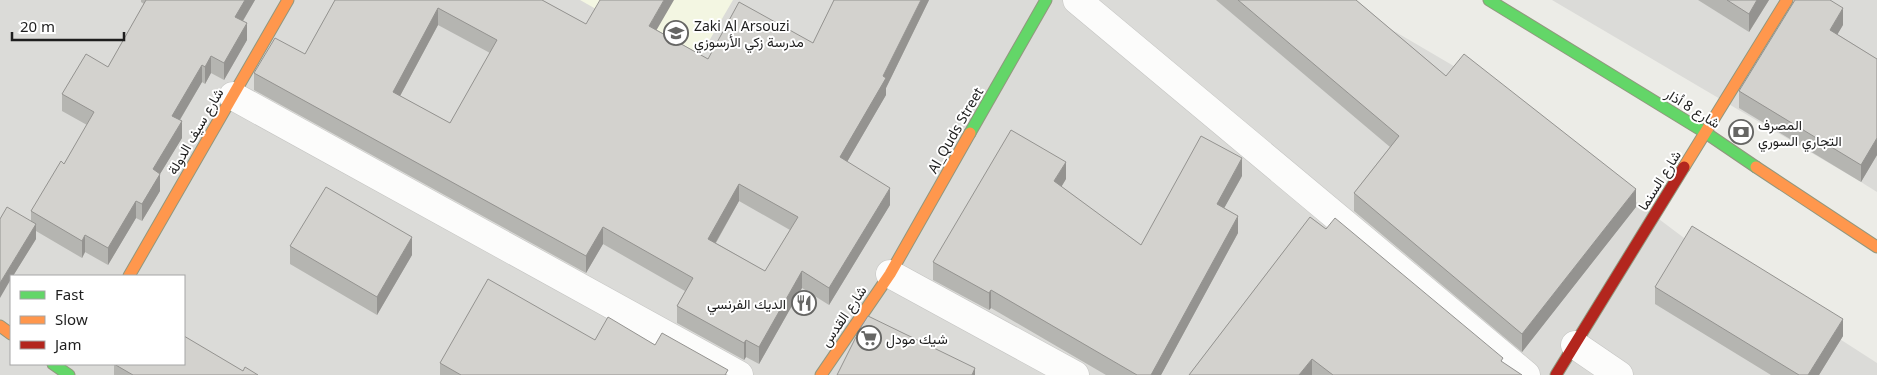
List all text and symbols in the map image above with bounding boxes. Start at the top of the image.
scale bar [12,10,125,42]
text: 20 m [20,16,55,36]
place label: Zaki Al Arsouzi مدرسة زكي الأرسوزي [694,16,804,54]
school or university icon: Zaki Al Arsouzi مدرسة زكي الأرسوزي [663,20,689,46]
street label: شارع 8 أذار [1660,83,1724,134]
street label: شارع سيف الدولة [163,84,229,179]
street label: Al_Quds Street [923,84,987,176]
place label: المصرف التجاري السوري [1758,115,1842,153]
bank icon: المصرف التجاري السوري [1728,119,1754,145]
street label: شارع السنما [1633,146,1687,215]
legend [10,275,185,365]
street label: شارع القدس [816,282,872,351]
text: Fast [55,284,84,304]
restaurant icon: الديك الفرنسي [791,290,817,316]
place label: الديك الفرنسي [707,294,786,316]
text: Slow [55,309,88,329]
supermarket icon: شيك مودل [856,325,882,351]
place label: شيك مودل [886,329,948,349]
text: Jam [53,334,82,354]

